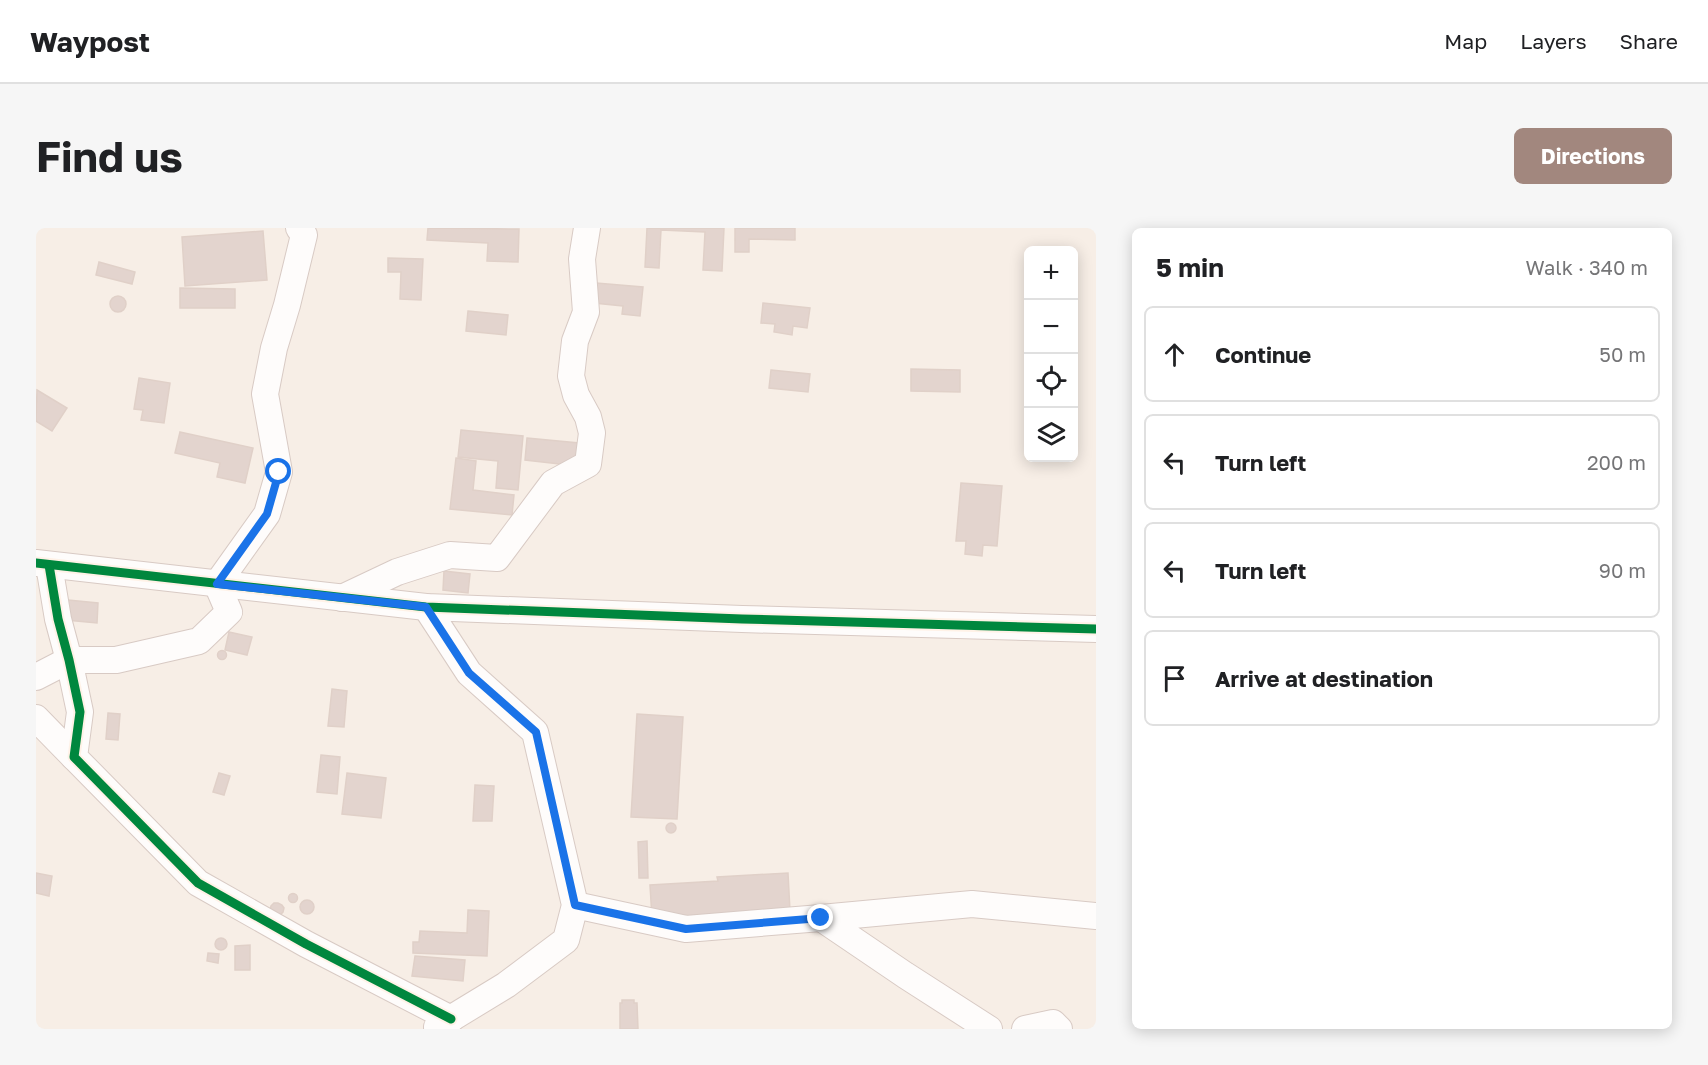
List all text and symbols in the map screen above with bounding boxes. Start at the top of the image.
text: Waypost [30,25,150,58]
text: Map [1444,28,1487,54]
text: Layers [1520,28,1587,54]
text: Share [1620,28,1678,54]
button: Directions [1514,128,1672,184]
text: Find us [36,131,183,181]
map controls [1024,246,1078,462]
button: + [1024,246,1078,300]
text: 5 min [1156,252,1224,283]
text: Walk · 340 m [1526,255,1648,279]
button: − [1024,300,1078,354]
icon: ahead [1158,338,1191,371]
text: Continue [1215,341,1311,368]
text: 50 m [1599,342,1646,366]
button: locate [1024,354,1078,408]
button: layers [1024,408,1078,462]
icon: left [1158,446,1191,479]
text: Turn left [1215,449,1306,476]
text: 200 m [1587,450,1646,474]
route start [265,458,291,484]
icon: left [1158,554,1191,587]
text: Turn left [1215,557,1306,584]
text: 90 m [1599,558,1646,582]
icon: arrive [1158,662,1191,695]
text: Arrive at destination [1215,665,1433,692]
route end [807,904,833,930]

